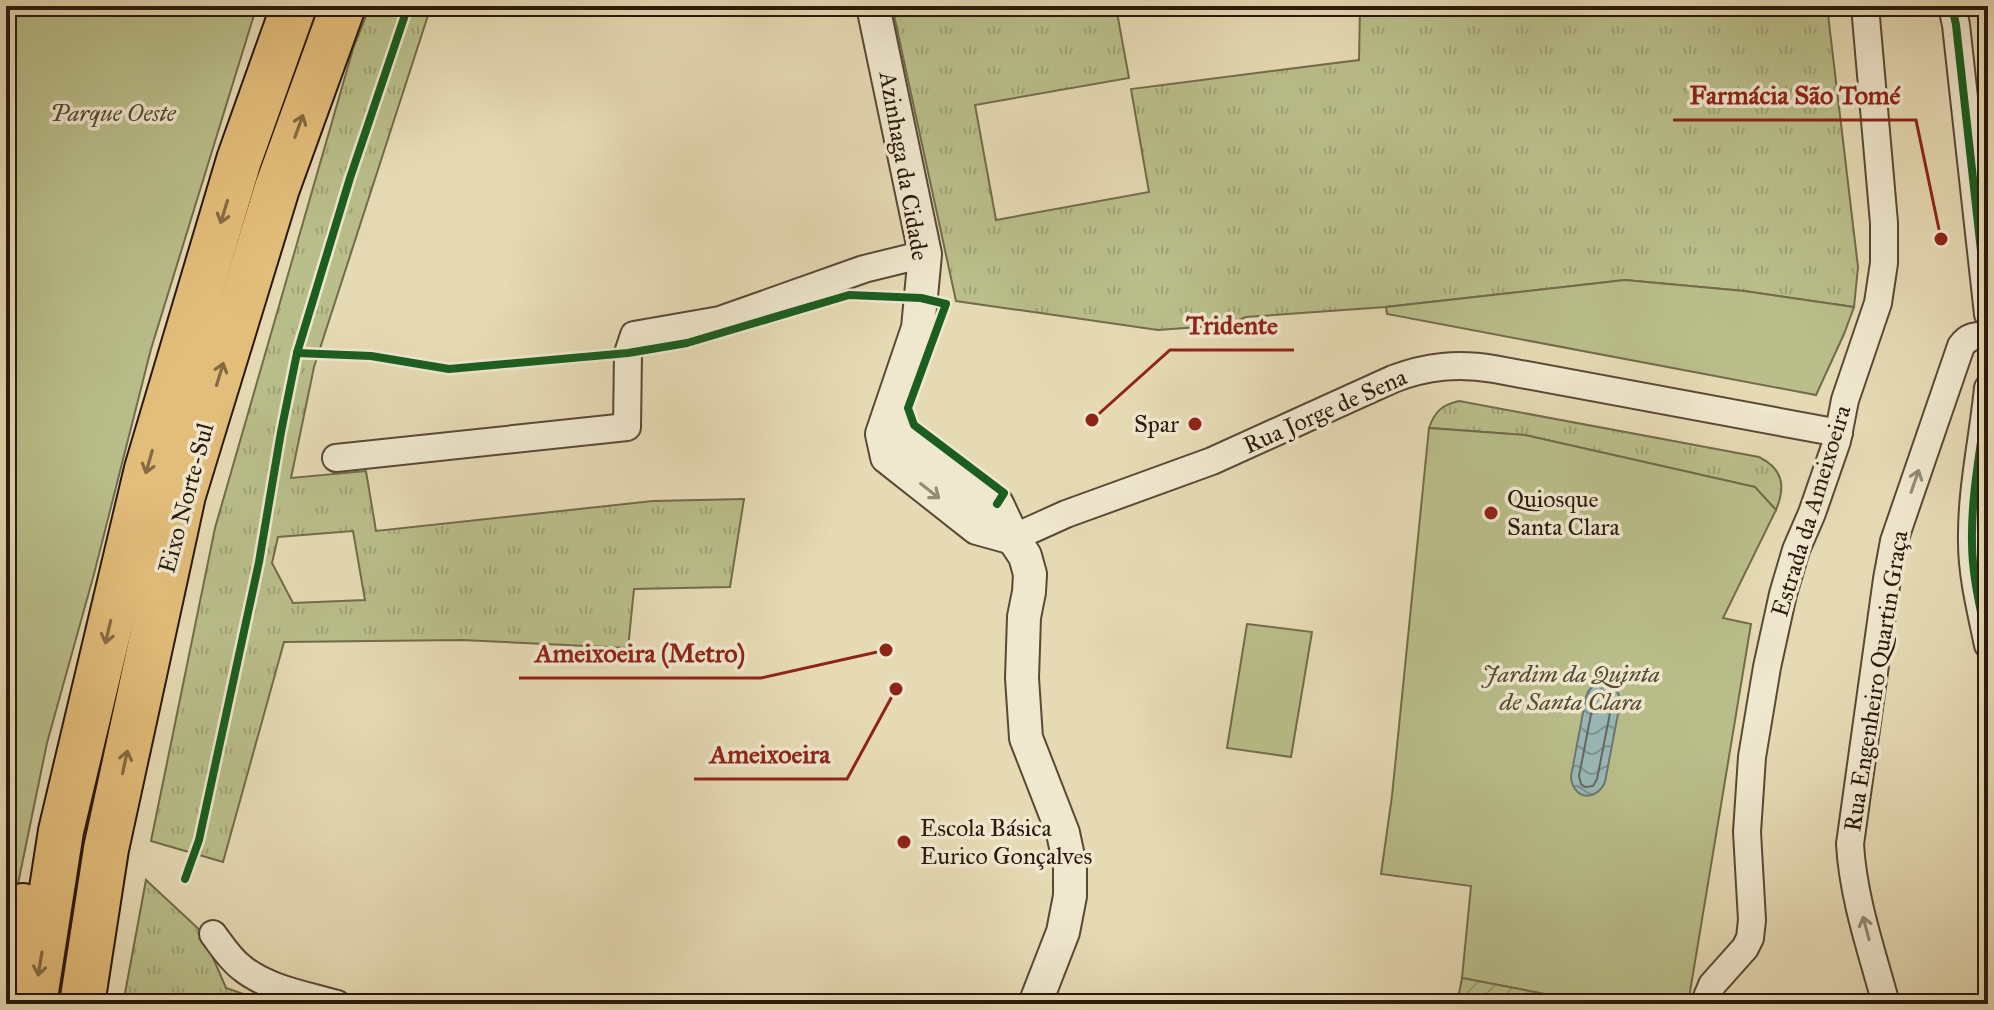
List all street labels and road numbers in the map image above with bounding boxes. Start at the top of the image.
street label: Azinhaga da Cidade [872,68,935,263]
street label: Rua Jorge de Sena [1239,361,1412,460]
street label: Estrada da Ameixoeira [1765,401,1858,620]
street label: Eixo Norte-Sul [152,419,221,576]
street label: Rua Engenheiro Quartin Graça [1837,527,1915,834]

